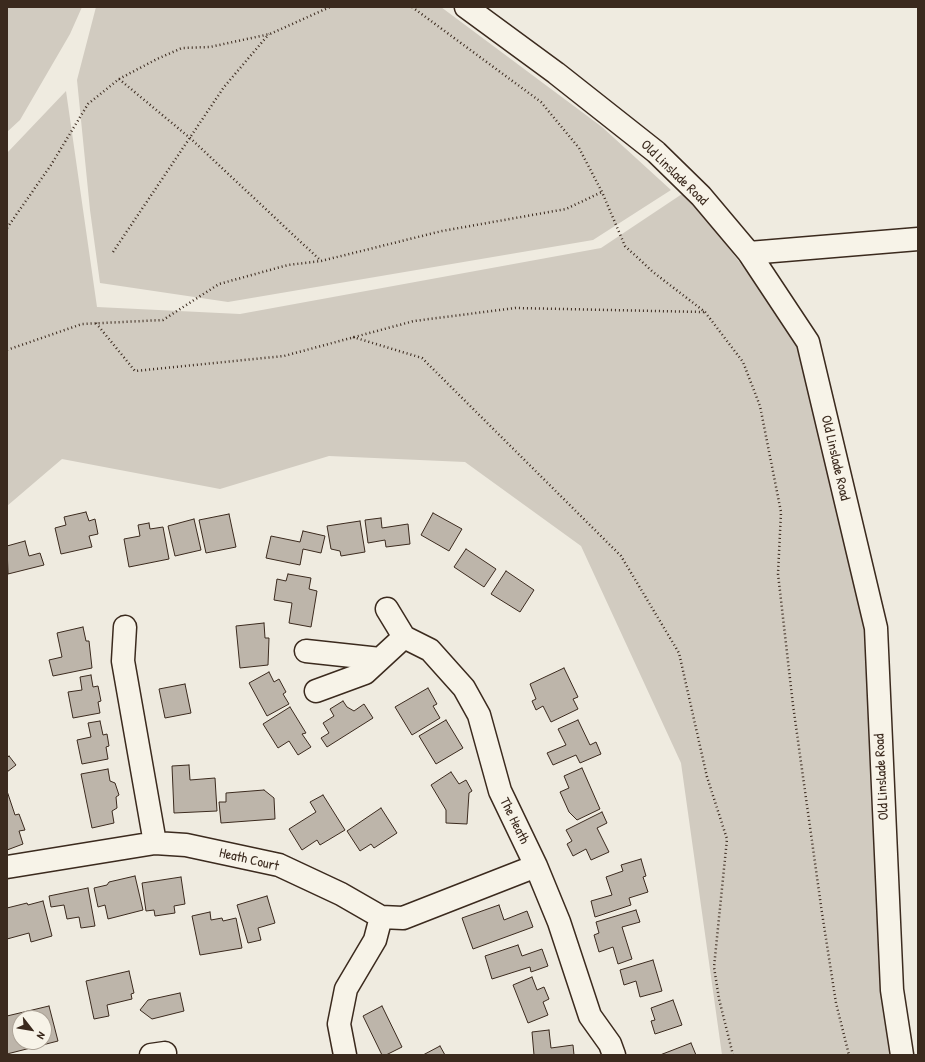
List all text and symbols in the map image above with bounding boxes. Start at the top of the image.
street label: Old Linslade Road [637,137,711,209]
street label: Old Linslade Road [817,414,853,502]
street label: Old Linslade Road [871,733,893,821]
street label: The Heath [496,795,532,847]
street label: Heath Court [218,845,280,875]
north arrow [12,1010,52,1050]
text: N [34,1030,49,1042]

